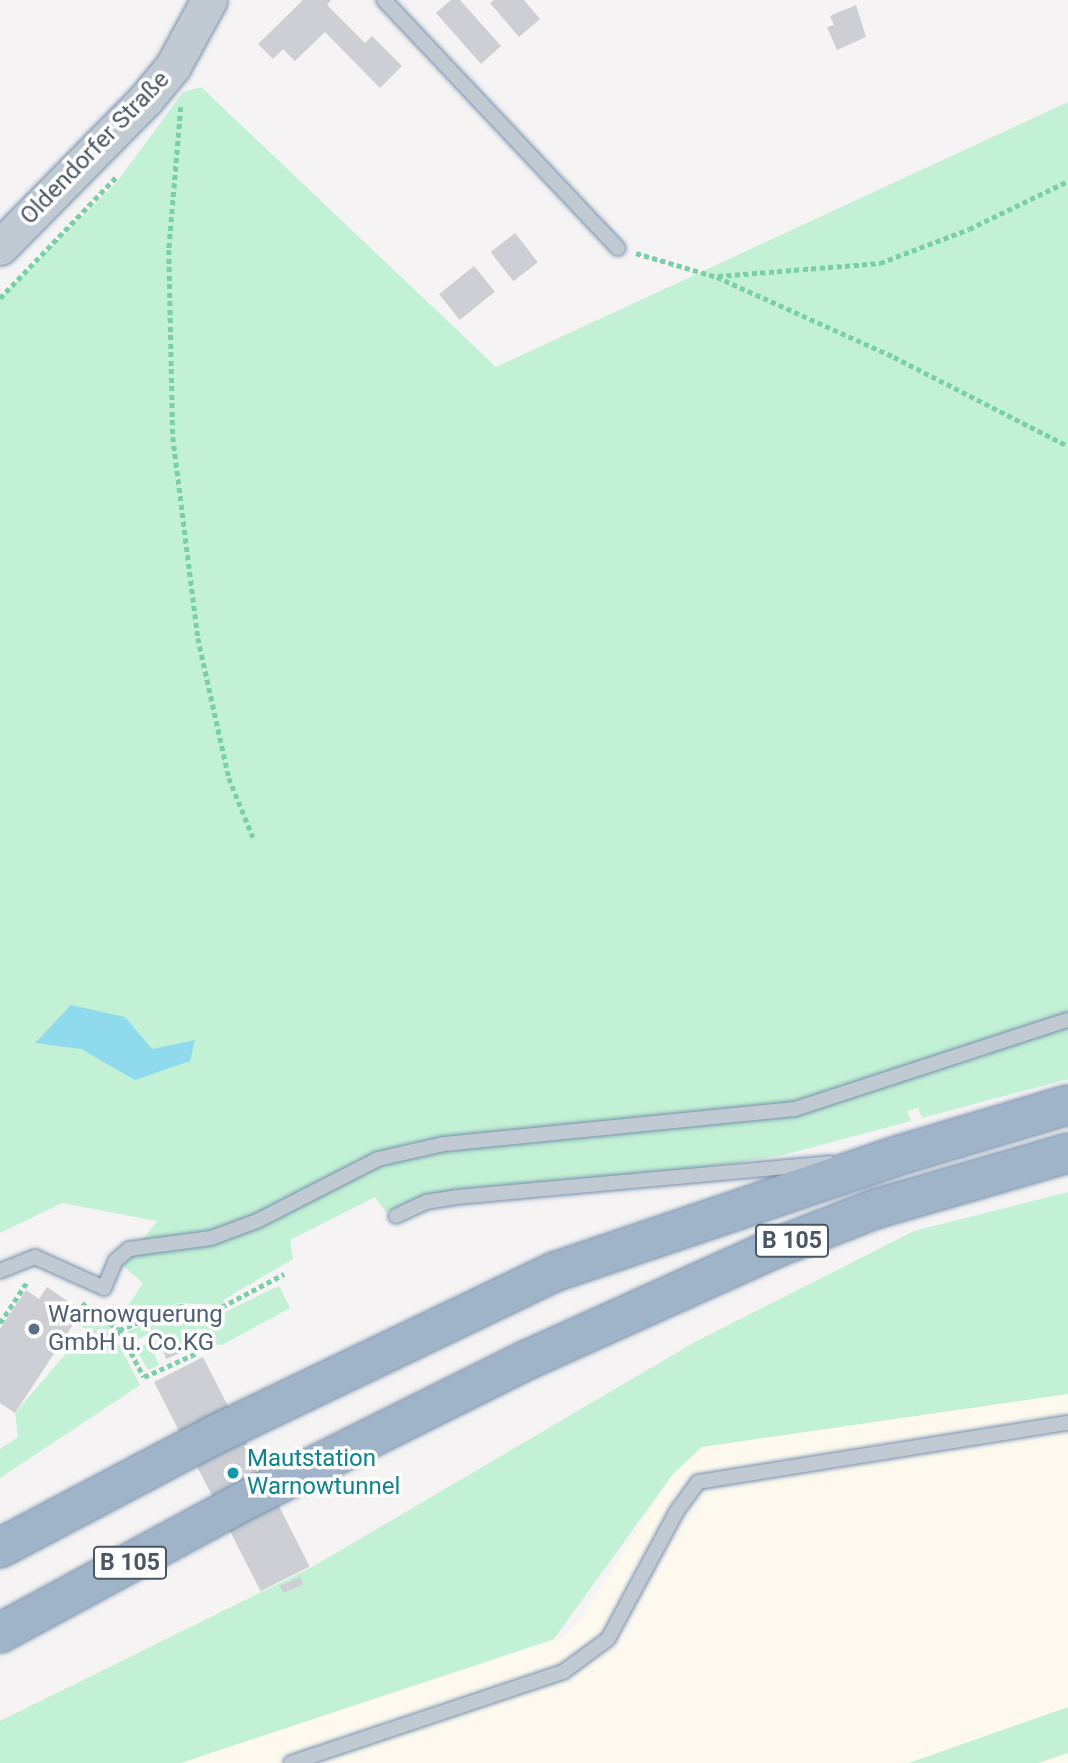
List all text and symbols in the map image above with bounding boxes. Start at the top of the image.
street label: Oldendorfer Straße [14,65,176,231]
road number: B 105 [754,1222,830,1260]
place label: Warnowquerung GmbH u. Co.KG [48,1301,223,1357]
marker: Warnowquerung GmbH u. Co.KG [26,1321,42,1337]
place label: Mautstation Warnowtunnel [247,1445,400,1501]
marker: Mautstation Warnowtunnel [225,1465,241,1481]
road number: B 105 [92,1544,168,1582]

